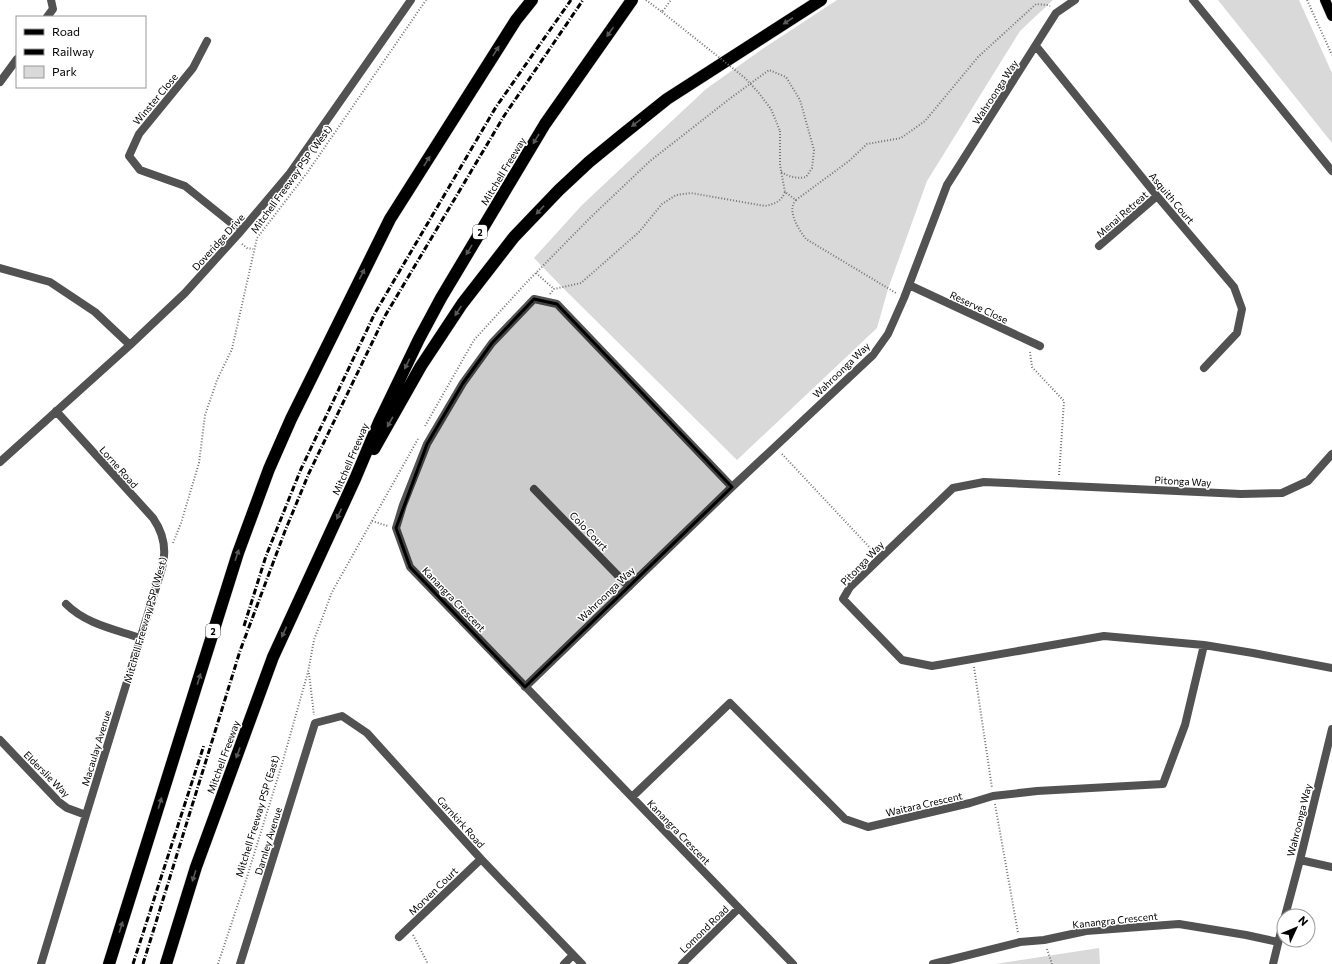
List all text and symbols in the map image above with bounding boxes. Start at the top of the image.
legend [16,16,146,88]
one-way arrow [783,17,793,25]
text: Road [52,24,80,38]
one-way arrow [606,27,614,37]
text: Railway [52,44,94,58]
one-way arrow [492,46,500,56]
street label: Wahroonga Way [970,57,1020,127]
text: Park [52,64,78,78]
street label: Winster Close [130,71,180,127]
one-way arrow [631,119,642,128]
street label: Mitchell Freeway PSP (West) [248,123,334,235]
one-way arrow [533,133,540,145]
street label: Mitchell Freeway [478,135,528,207]
one-way arrow [423,155,430,167]
street label: Asquith Court [1147,170,1197,226]
street label: Menai Retreat [1094,188,1150,240]
one-way arrow [535,205,545,215]
street label: Doveridge Drive [189,211,247,273]
road number: 2 [473,225,487,239]
one-way arrow [465,244,472,256]
one-way arrow [359,268,366,280]
street label: Reserve Close [948,288,1010,326]
one-way arrow [454,305,462,316]
street label: Wahroonga Way [810,340,872,400]
one-way arrow [404,359,410,370]
one-way arrow [387,416,394,427]
street label: Mitchell Freeway [329,421,371,497]
street label: Lorne Road [97,444,141,490]
street label: Pitonga Way [1154,474,1212,488]
one-way arrow [336,508,342,520]
street label: Colo Court [567,509,611,553]
street label: Pitonga Way [838,538,886,588]
one-way arrow [235,548,241,560]
street label: Mitchell Freeway PSP (West) [121,555,169,684]
street label: Kanangra Crescent [420,564,488,634]
street label: Wahroonga Way [575,564,637,624]
road number: 2 [206,624,220,638]
one-way arrow [281,626,288,638]
one-way arrow [196,672,202,684]
street label: Macaulay Avenue [79,709,113,787]
street label: Mitchell Freeway [204,719,242,795]
street label: Elderslie Way [21,748,73,800]
one-way arrow [234,748,240,760]
street label: Mitchell Freeway PSP (East) [233,753,281,878]
street label: Wahroonga Way [1284,782,1314,858]
street label: Waitara Crescent [884,789,964,819]
street label: Garnkirk Road [435,794,487,850]
one-way arrow [157,796,163,808]
street label: Kanangra Crescent [645,797,713,867]
street label: Darnley Avenue [252,806,284,876]
street label: Morven Court [406,864,460,918]
one-way arrow [190,870,196,882]
street label: Lomond Road [677,903,731,955]
north arrow [1276,908,1316,948]
street label: Kanangra Crescent [1072,910,1158,930]
text: N [1296,913,1311,928]
one-way arrow [118,920,124,932]

